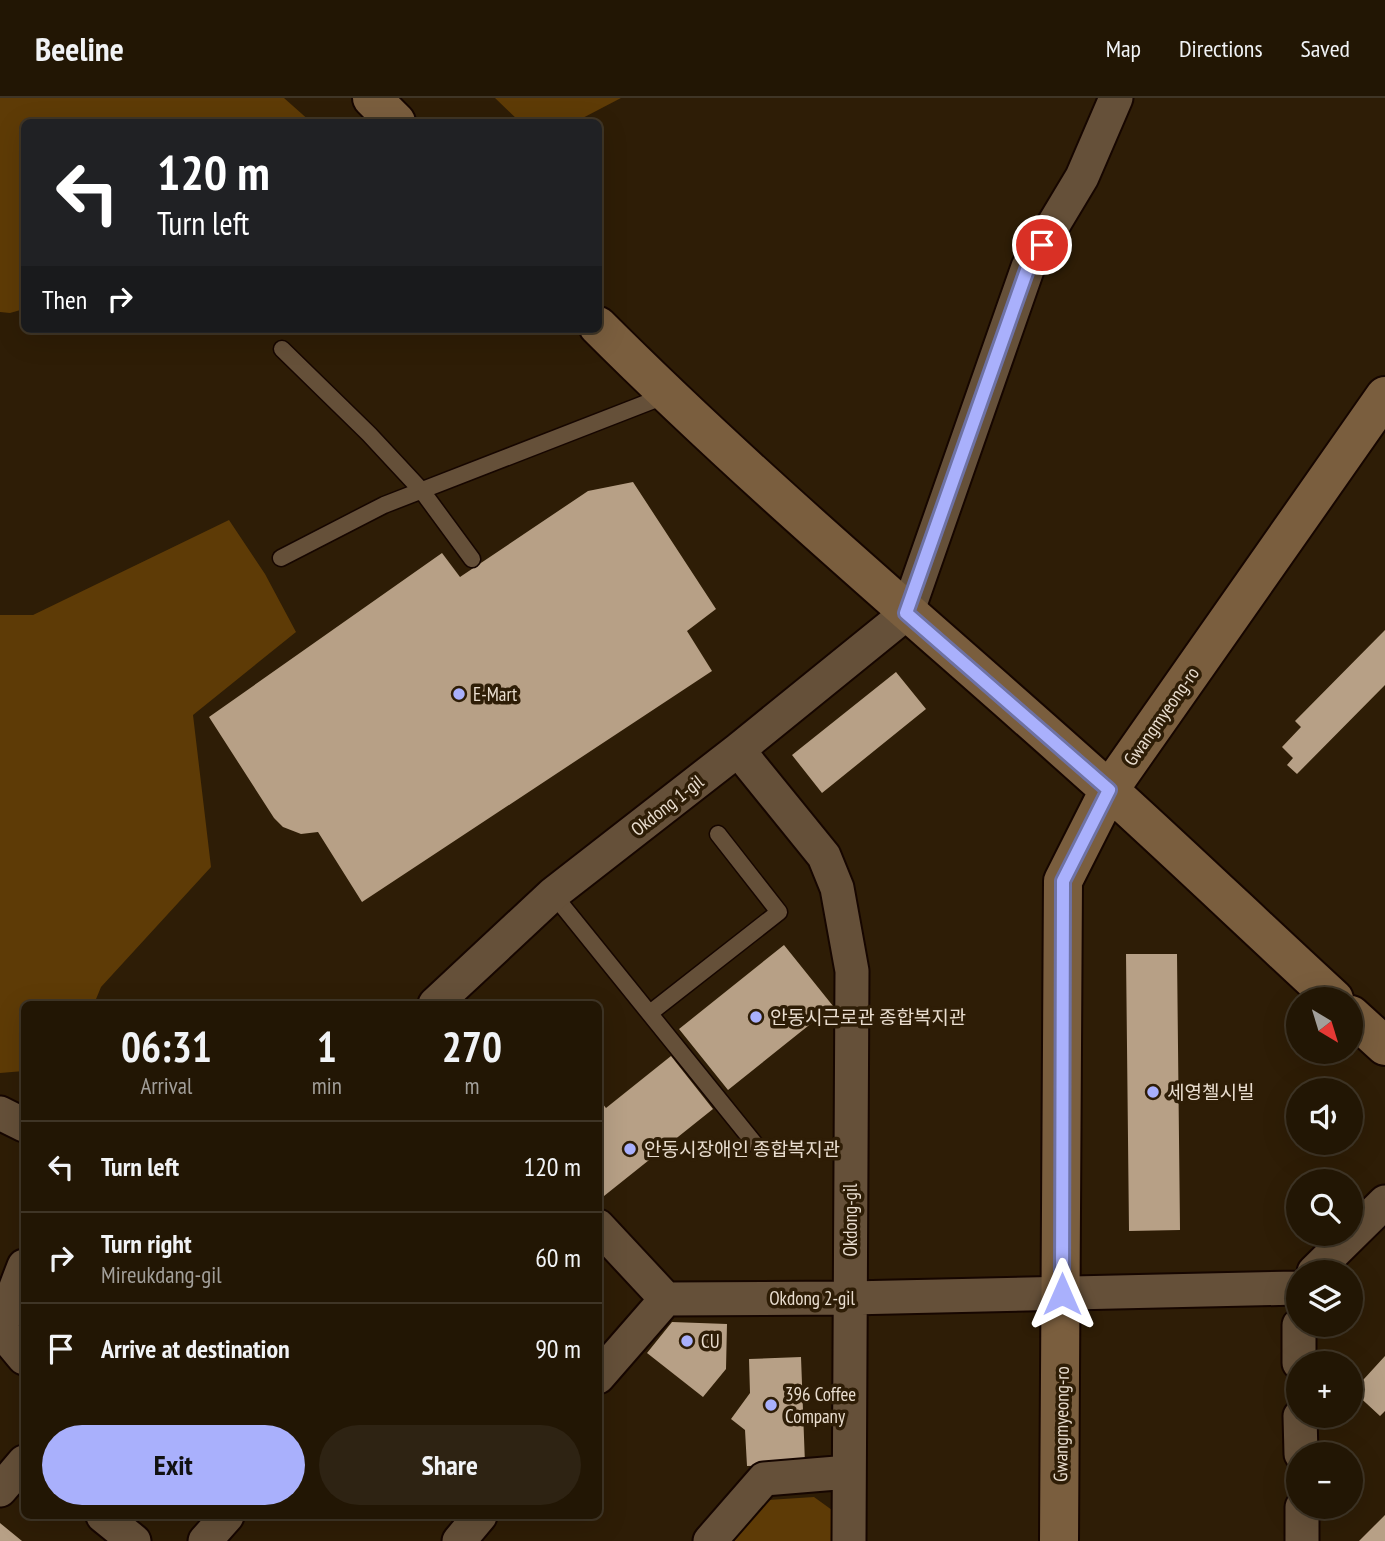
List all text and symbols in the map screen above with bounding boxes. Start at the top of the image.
text: Beeline [35,27,124,70]
text: Map [1106,33,1141,64]
text: Directions [1179,33,1263,64]
text: Saved [1301,33,1350,64]
text: 120 m [157,140,270,204]
icon: left [42,147,133,238]
text: Turn left [157,202,249,244]
pin [1012,215,1072,275]
icon: arrive [1023,226,1061,264]
icon: right [101,280,139,318]
text: Then [42,283,87,316]
street label: Gwangmyeong-ro [1118,662,1204,770]
place label: E-Mart [473,682,518,706]
marker: E-Mart [451,686,467,702]
street label: Okdong 1-gil [626,769,709,841]
north arrow [1286,987,1363,1064]
map controls [1286,987,1363,1519]
place label: 안동시근로관 종합복지관 [770,1005,966,1029]
marker: 안동시근로관 종합복지관 [748,1009,764,1025]
text: 06:31 [121,1019,212,1074]
text: 1 [317,1019,337,1074]
text: 270 [442,1019,502,1074]
text: Arrival [140,1071,192,1100]
text: min [312,1071,342,1100]
text: m [464,1071,479,1100]
button: sound [1286,1078,1363,1155]
place label: 세영첼시빌 [1167,1080,1254,1104]
marker: 세영첼시빌 [1145,1084,1161,1100]
place label: 안동시장애인 종합복지관 [644,1137,840,1161]
marker: 안동시장애인 종합복지관 [622,1141,638,1157]
icon: left [42,1148,80,1186]
text: Turn left [101,1150,179,1183]
text: 120 m [523,1150,581,1183]
button: search [1286,1169,1363,1246]
street label: Okdong-gil [838,1183,862,1257]
text: Turn right [101,1227,192,1260]
icon: right [42,1239,80,1277]
text: 60 m [535,1241,581,1274]
position arrow [1025,1257,1099,1331]
text: Mireukdang-gil [101,1260,222,1289]
button: layers [1286,1260,1363,1337]
street label: Okdong 2-gil [769,1286,855,1310]
place label: CU [701,1329,720,1353]
icon: arrive [42,1330,80,1368]
text: Arrive at destination [101,1332,290,1365]
text: 90 m [535,1332,581,1365]
marker: CU [679,1333,695,1349]
button: + [1286,1351,1363,1428]
street label: Gwangmyeong-ro [1048,1366,1074,1482]
place label: 396 Coffee Company [785,1382,856,1428]
marker: 396 Coffee Company [763,1397,779,1413]
button: Exit [42,1425,305,1505]
button: Share [319,1425,581,1505]
button: − [1286,1442,1363,1519]

